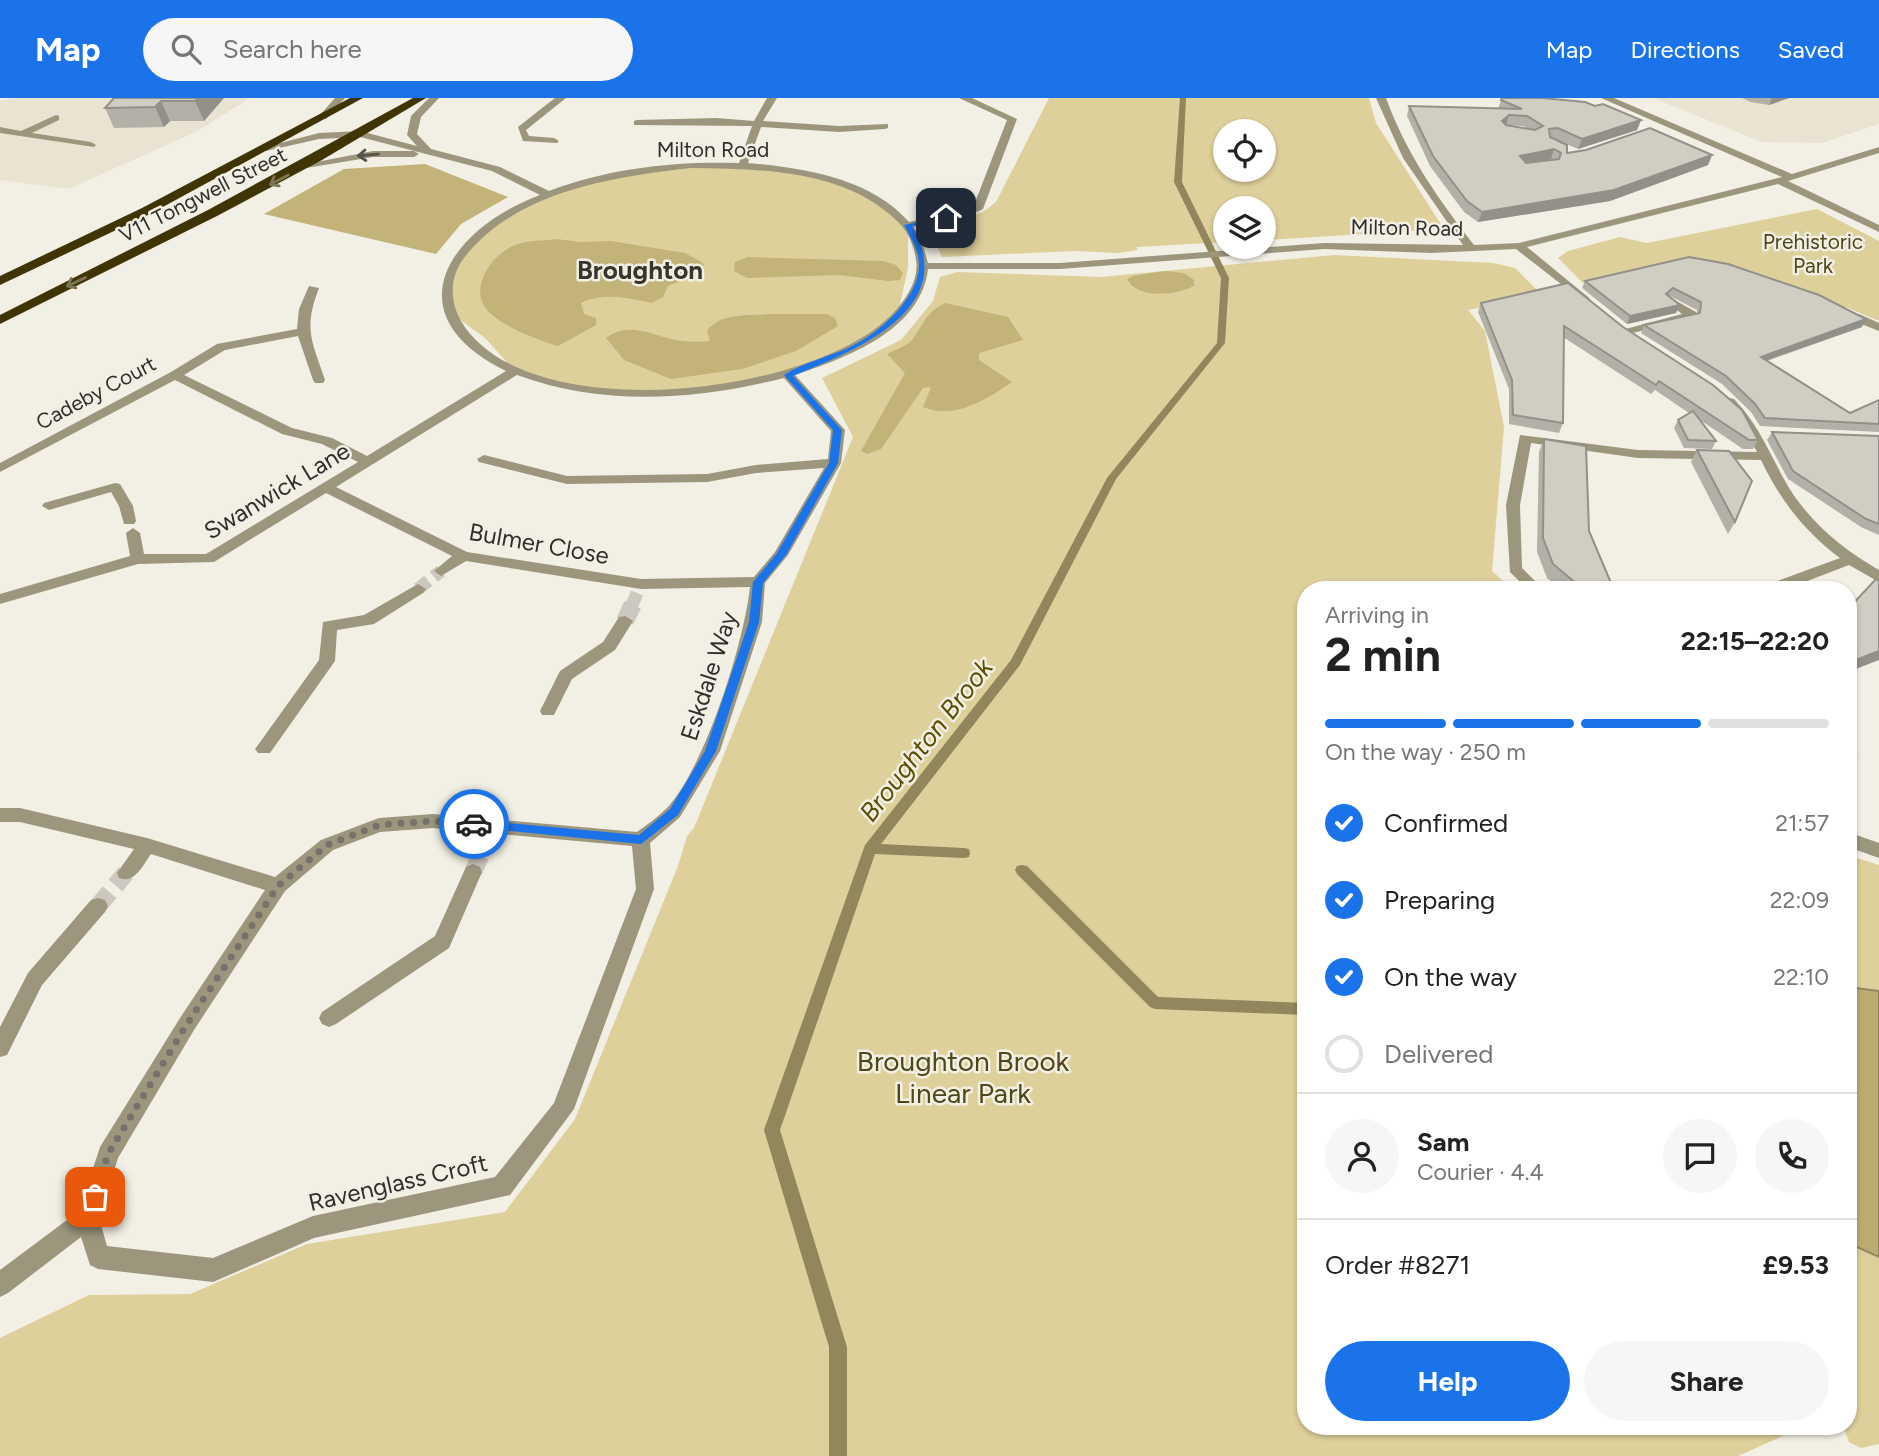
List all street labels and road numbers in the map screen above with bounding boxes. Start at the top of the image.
street label: Milton Road [657,137,769,162]
street label: V11 Tongwell Street [115,142,291,248]
street label: Milton Road [1351,214,1464,241]
street label: Cadeby Court [32,351,160,435]
street label: Swanwick Lane [199,436,355,545]
street label: Bulmer Close [467,517,611,570]
street label: Eskdale Way [674,607,743,744]
street label: Ravenglass Croft [305,1148,490,1217]

